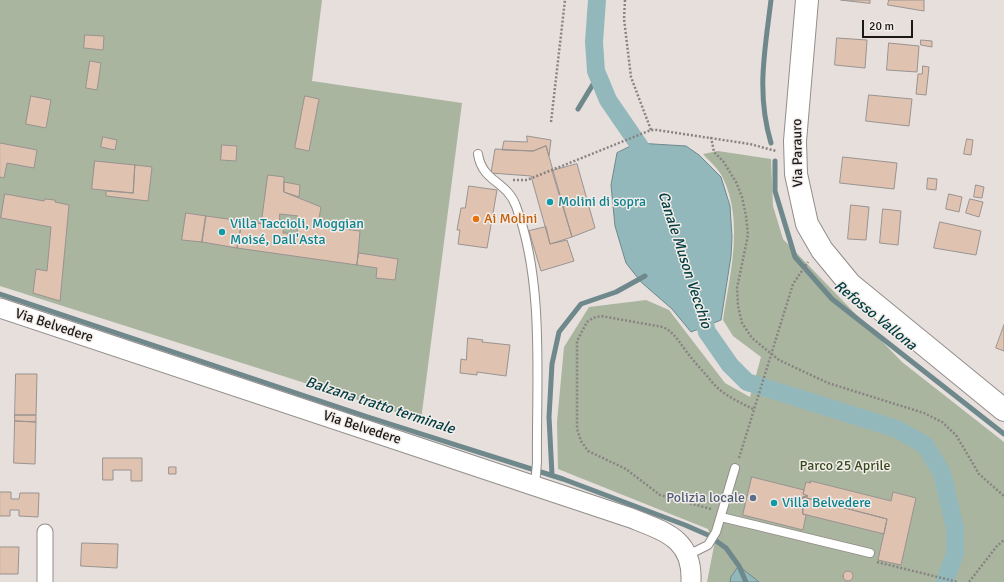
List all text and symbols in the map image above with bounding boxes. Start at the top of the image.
scale bar [864,12,915,38]
text: 20 m [869,19,894,34]
street label: Via Parauro [789,118,807,188]
water label: Canale Muson Vecchio [653,189,715,331]
place label: Molini di sopra [558,194,646,210]
marker: Molini di sopra [545,197,555,207]
place label: Ai Molini [484,211,537,227]
marker: Ai Molini [471,214,481,224]
place label: Villa Taccioli, Moggian Moisé, Dall'Asta [230,216,364,248]
marker: Villa Taccioli, Moggian Moisé, Dall'Asta [217,227,227,237]
water label: Refosso Vallona [830,277,920,355]
street label: Via Belvedere [13,305,95,347]
water label: Balzana tratto terminale [303,373,457,439]
street label: Via Belvedere [321,407,403,449]
park label: Parco 25 Aprile [800,458,890,474]
place label: Polizia locale [666,490,745,506]
marker: Polizia locale [748,493,758,503]
place label: Villa Belvedere [782,495,871,511]
marker: Villa Belvedere [769,498,779,508]

